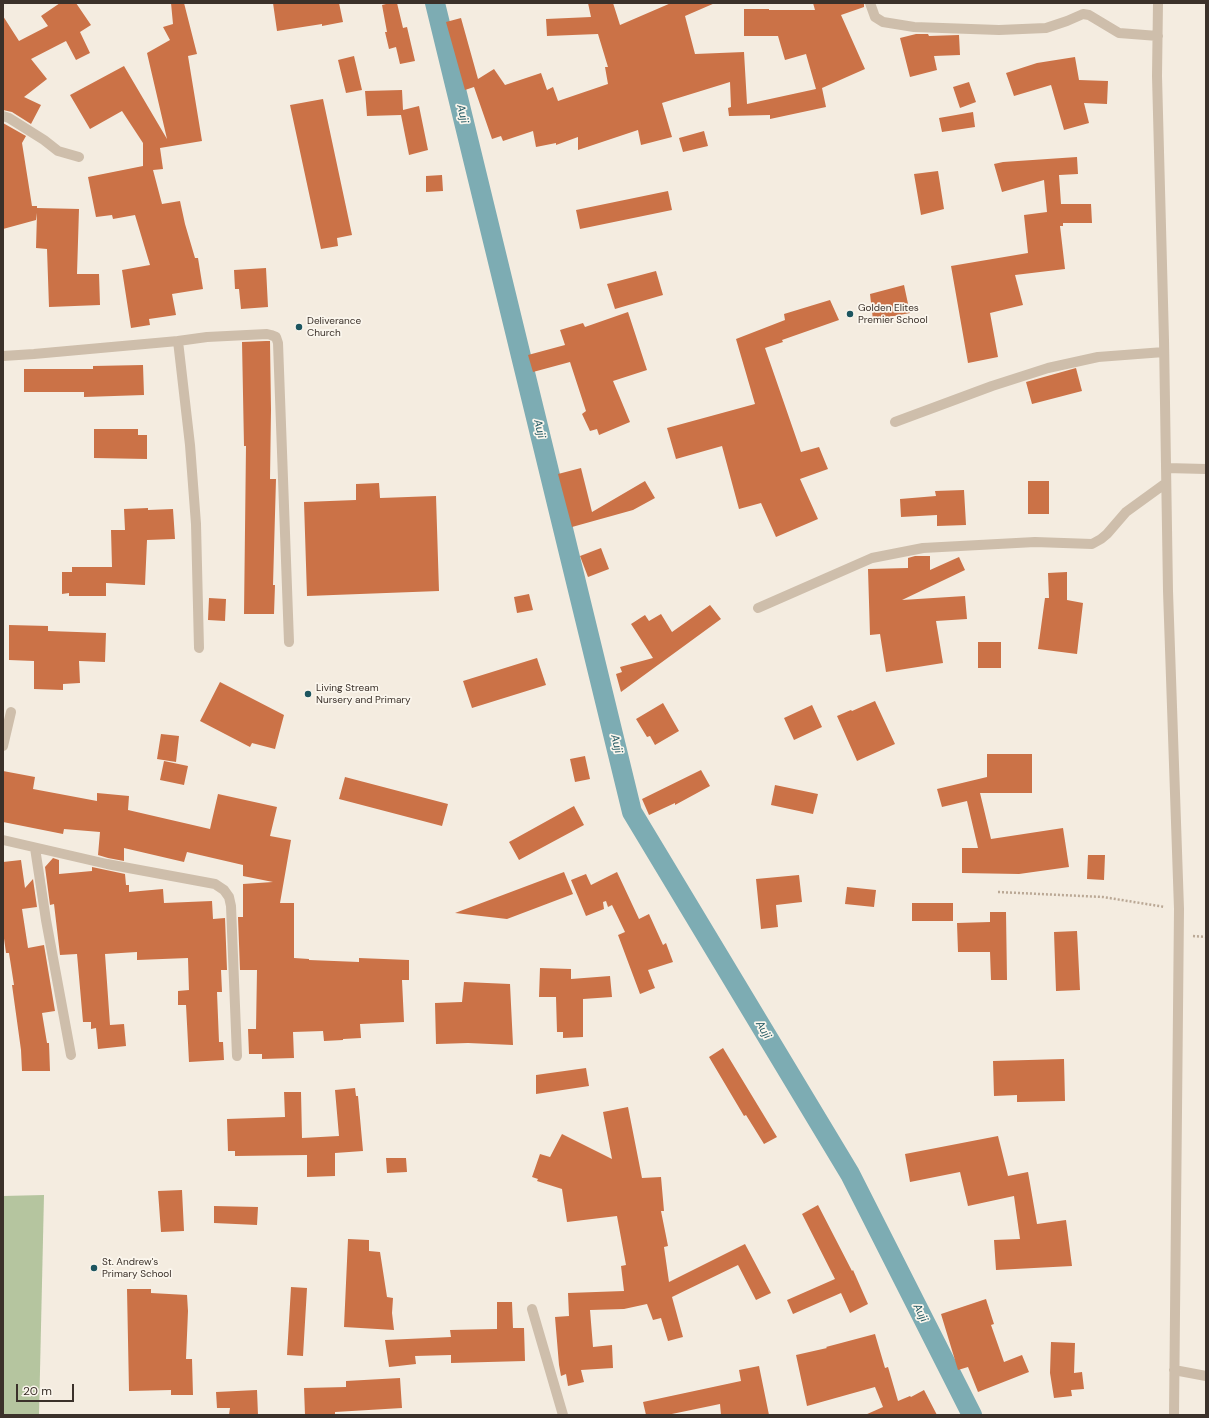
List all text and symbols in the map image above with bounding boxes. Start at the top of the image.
water label: Auji [453,103,471,125]
place label: Golden Elites Premier School [858,302,928,326]
marker: Golden Elites Premier School [845,309,855,319]
place label: Deliverance Church [307,315,361,338]
marker: Deliverance Church [294,322,304,332]
water label: Auji [530,418,548,440]
place label: Living Stream Nursery and Primary [316,682,411,706]
marker: Living Stream Nursery and Primary [303,689,313,699]
water label: Auji [607,733,625,755]
water label: Auji [752,1019,774,1041]
place label: St. Andrew's Primary School [102,1256,172,1280]
marker: St. Andrew's Primary School [89,1263,99,1273]
water label: Auji [910,1302,930,1324]
scale bar [18,1376,76,1402]
text: 20 m [23,1383,52,1399]

